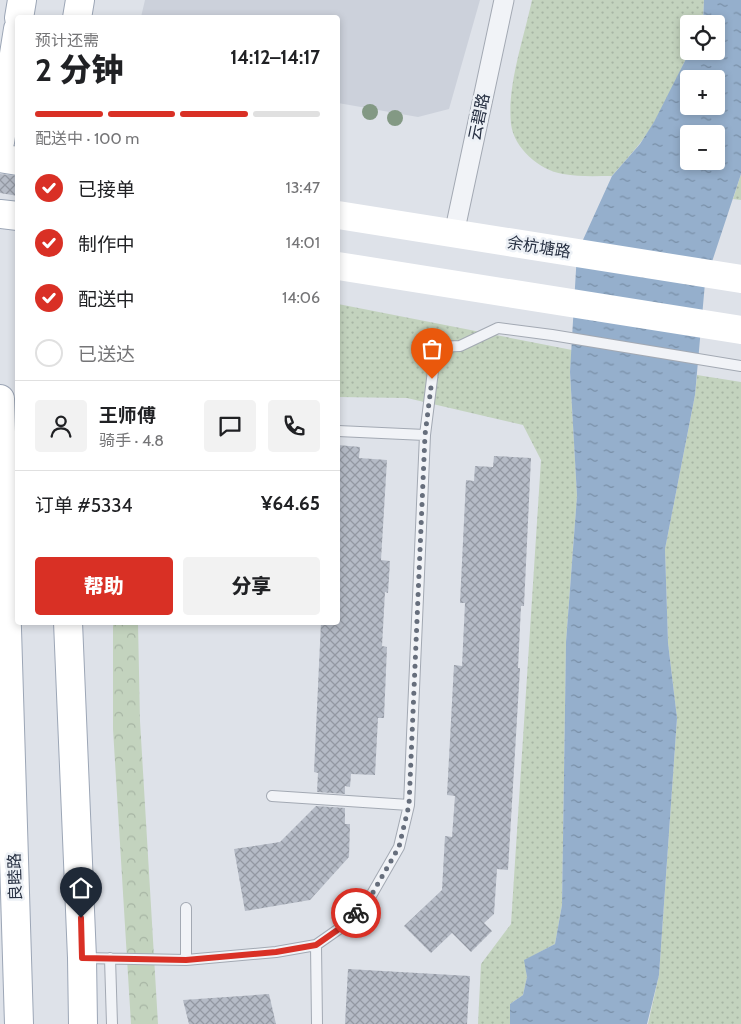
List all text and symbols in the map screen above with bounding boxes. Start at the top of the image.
map controls [680,15,725,170]
button: locate [680,15,725,60]
text: 预计还需 [35,31,99,50]
text: 14:12–14:17 [230,46,320,69]
text: 2 分钟 [35,50,123,89]
button: + [680,70,725,115]
street label: 云碧路 [465,92,493,142]
button: − [680,125,725,170]
text: 配送中 · 100 m [35,129,139,148]
icon: check [35,174,63,202]
text: 已接单 [78,178,135,201]
text: 13:47 [286,178,320,197]
icon: check [35,229,63,257]
text: 制作中 [78,233,135,256]
text: 14:01 [286,233,320,252]
street label: 余杭塘路 [506,233,572,261]
icon: check [35,284,63,312]
text: 配送中 [78,288,135,311]
text: 14:06 [282,288,320,307]
pin [411,328,453,379]
icon: bag [418,335,446,363]
text: 已送达 [78,343,135,366]
button: person [35,400,87,452]
button: chat [204,400,256,452]
button: phone [268,400,320,452]
text: 王师傅 [99,404,156,427]
text: 骑手 · 4.8 [99,431,164,450]
text: ¥64.65 [261,492,320,515]
text: 订单 #5334 [35,494,132,517]
button: 帮助 [35,557,173,615]
button: 分享 [183,557,320,615]
street label: 良睦路 [5,853,25,901]
pin [60,867,102,918]
icon: home [67,874,95,902]
courier [331,888,381,938]
icon: bike [342,899,370,927]

